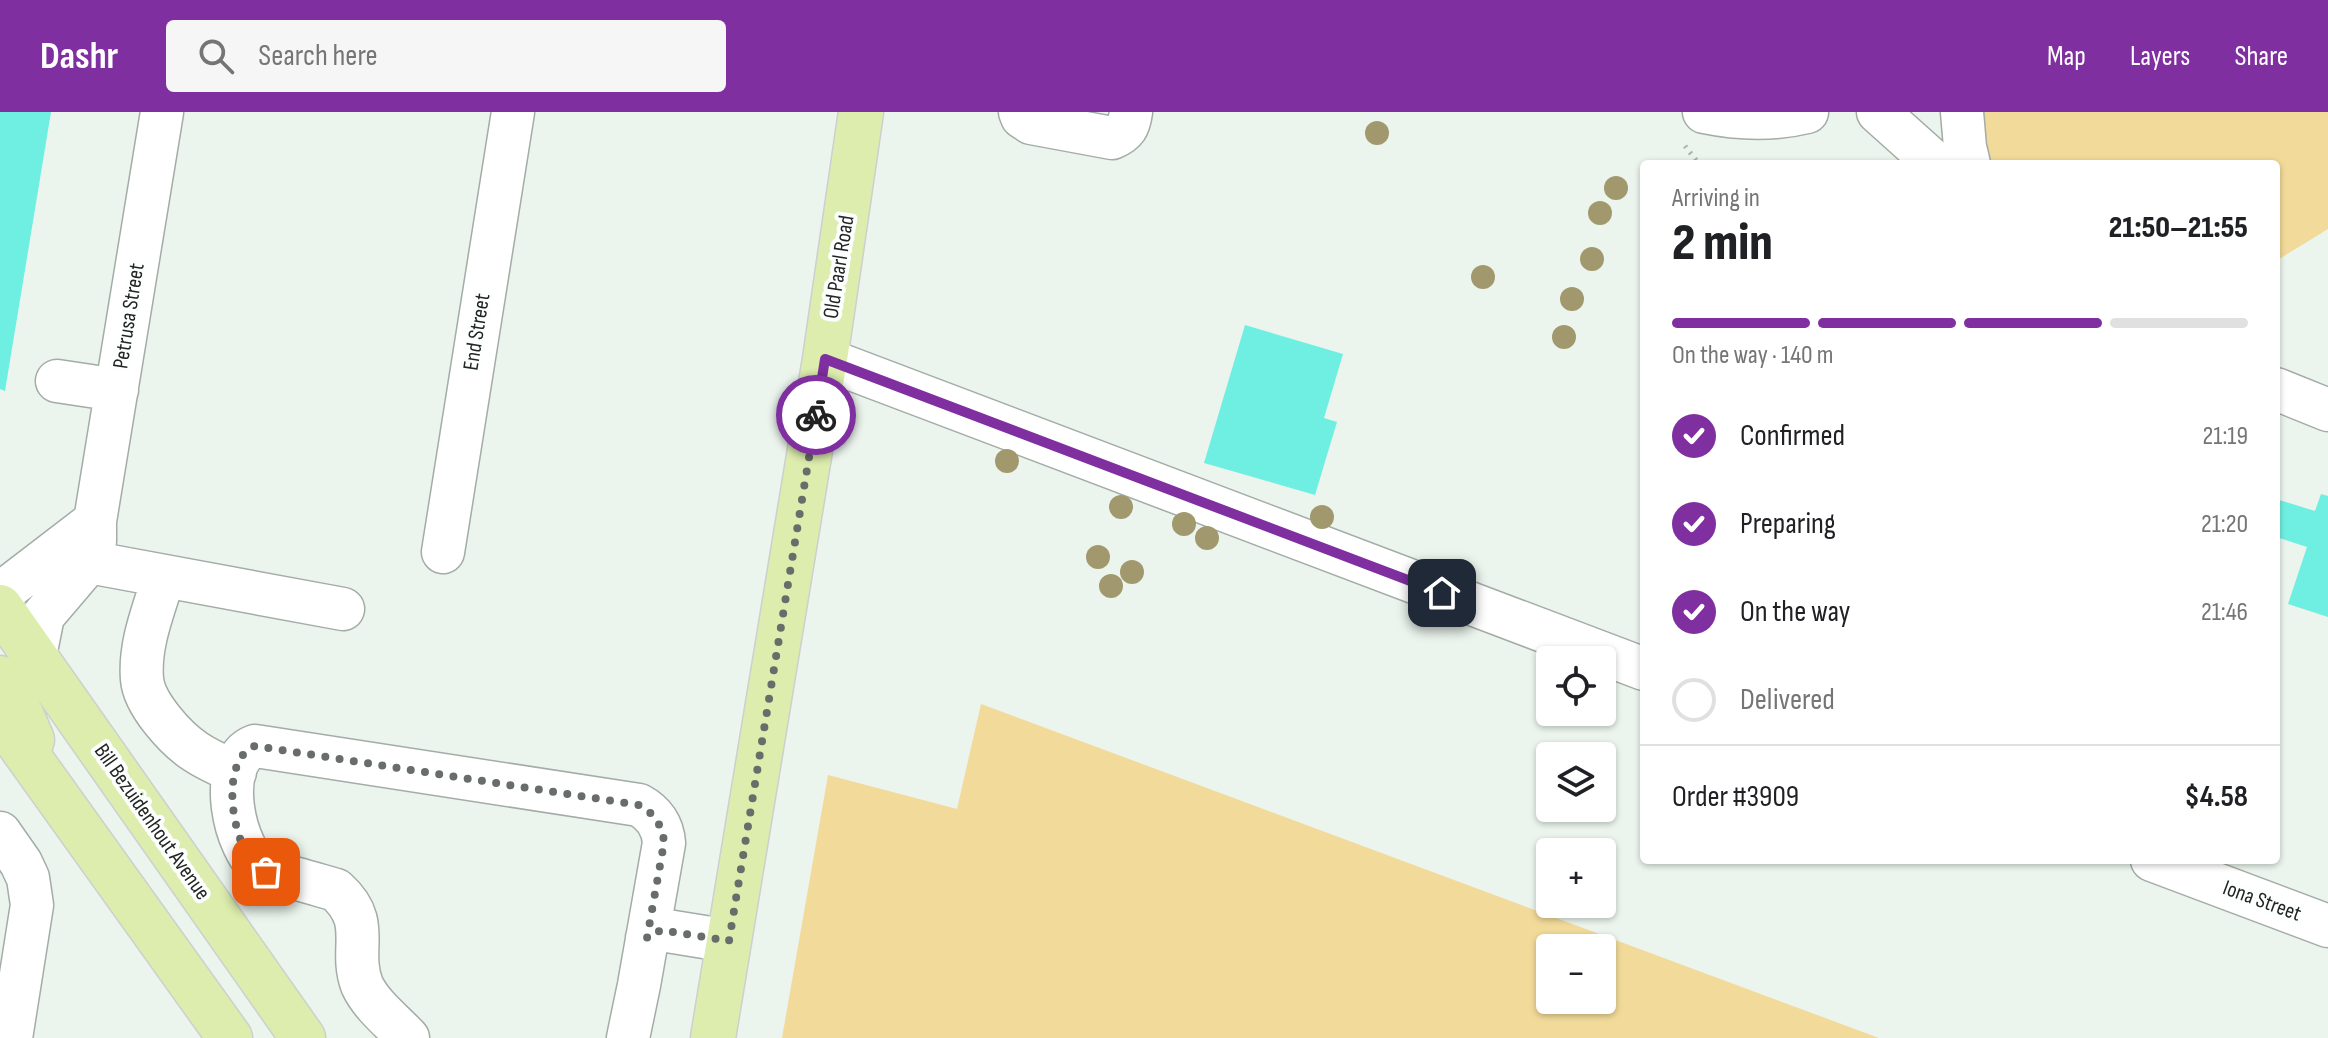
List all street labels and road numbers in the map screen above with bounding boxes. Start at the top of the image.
street label: Old Paarl Road [818,213,860,321]
street label: Petrusa Street [107,261,151,371]
street label: End Street [458,291,496,372]
street label: Bill Bezuidenhout Avenue [88,739,216,905]
street label: Iona Street [2219,874,2305,928]

